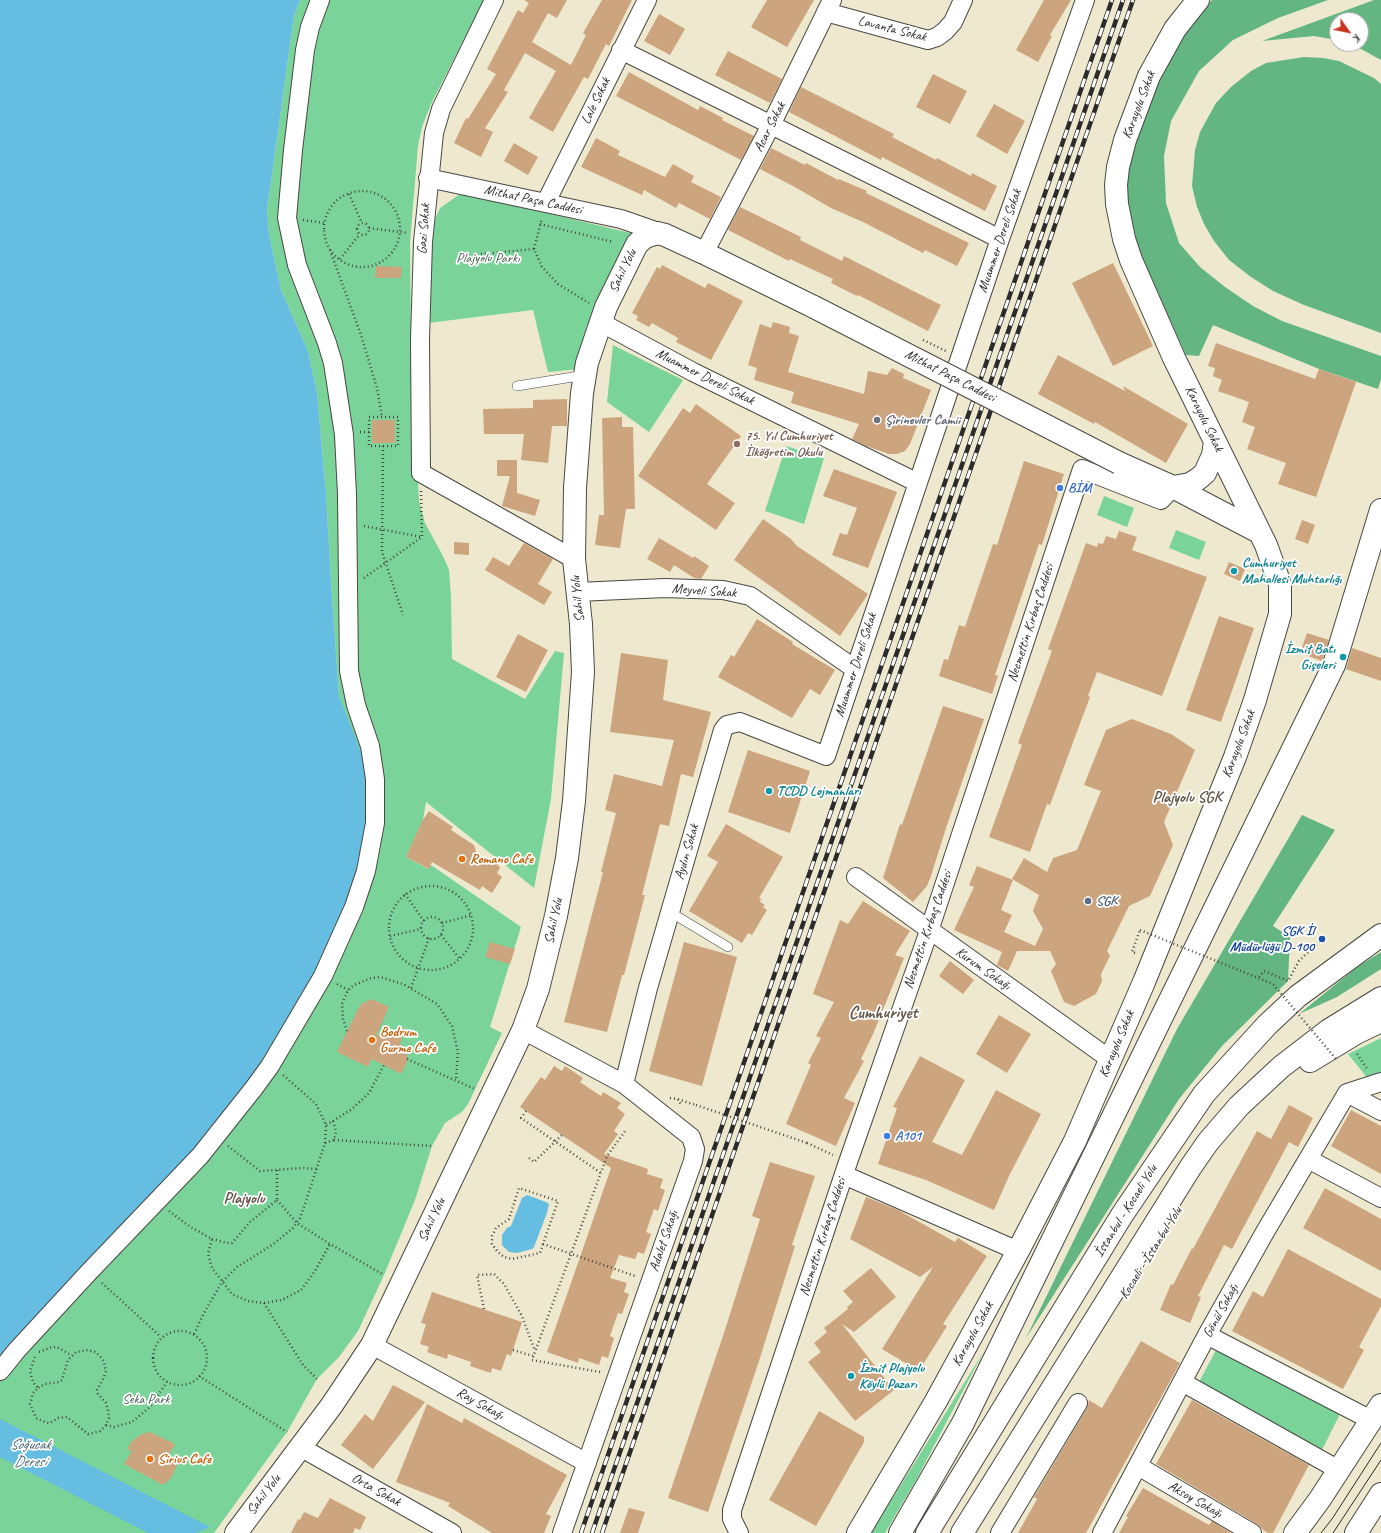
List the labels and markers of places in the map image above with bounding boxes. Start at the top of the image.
place label: Şirinevler Camii [885,412,960,428]
marker: Şirinevler Camii [872,415,882,425]
place label: 75. Yıl Cumhuriyet İlköğretim Okulu [745,428,832,460]
marker: 75. Yıl Cumhuriyet İlköğretim Okulu [732,439,742,449]
place label: BİM [1068,480,1091,496]
marker: BİM [1055,483,1065,493]
place label: Cumhuriyet Mahallesi Muhtarlığı [1242,555,1341,588]
marker: Cumhuriyet Mahallesi Muhtarlığı [1229,566,1239,576]
place label: İzmit Batı Gişeleri [1285,641,1335,674]
marker: İzmit Batı Gişeleri [1338,652,1348,662]
place label: TCDD Lojmanları [777,783,861,799]
marker: TCDD Lojmanları [764,786,774,796]
place label: Romano Cafe [470,851,533,867]
marker: Romano Cafe [457,854,467,864]
place label: SGK [1096,893,1117,909]
marker: SGK [1083,896,1093,906]
place label: SGK İl Müdürlüğü D-100 [1230,923,1314,956]
marker: SGK İl Müdürlüğü D-100 [1317,934,1327,944]
place label: Bodrum Gurme Cafe [380,1024,436,1056]
marker: Bodrum Gurme Cafe [367,1035,377,1045]
place label: A101 [895,1128,921,1144]
marker: A101 [882,1131,892,1141]
place label: İzmit Plajyolu Köylü Pazarı [859,1360,924,1392]
marker: İzmit Plajyolu Köylü Pazarı [846,1371,856,1381]
place label: Sirius Cafe [158,1451,211,1467]
marker: Sirius Cafe [145,1454,155,1464]

